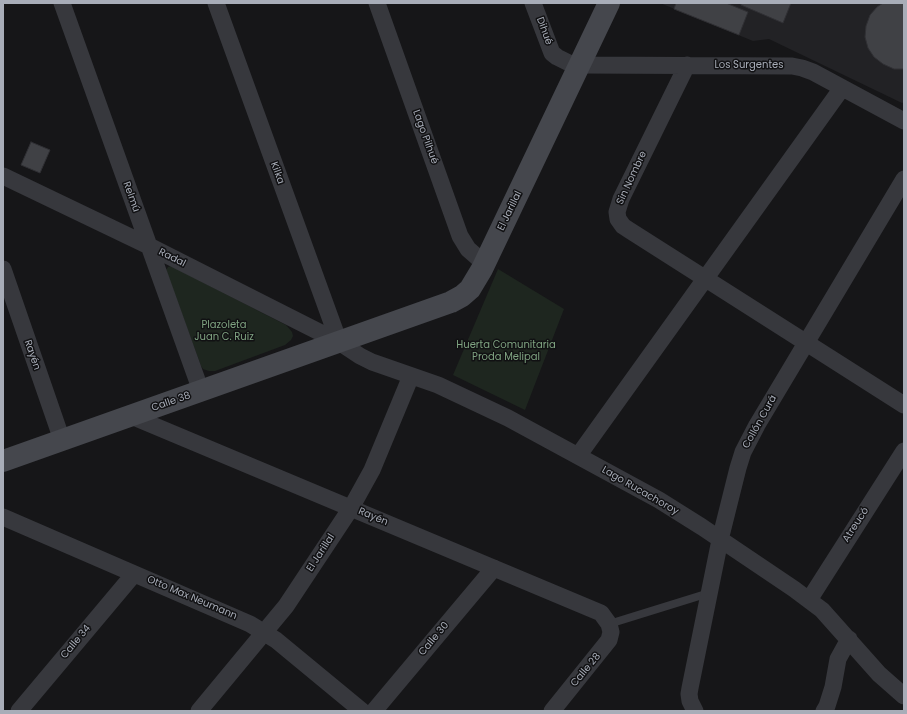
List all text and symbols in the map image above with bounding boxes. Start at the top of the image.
street label: Dihué [533,16,555,46]
street label: Los Surgentes [714,59,784,71]
street label: Lago Pilhué [410,108,440,166]
street label: Sin Nombre [614,149,650,207]
street label: Kilka [267,160,287,186]
street label: Relmú [120,180,142,214]
street label: El Jarillal [495,189,525,233]
street label: Radal [156,246,188,270]
park label: Plazoleta Juan C. Ruiz [194,319,254,342]
street label: Rayén [21,338,43,372]
park label: Huerta Comunitaria Proda Melipal [456,339,556,362]
street label: Calle 38 [150,390,192,414]
street label: Collón Curá [740,393,780,451]
street label: Lago Rucachoroy [599,464,681,518]
street label: Rayén [356,505,390,529]
street label: Atreucó [840,505,872,545]
street label: El Jarillal [304,532,338,574]
street label: Otto Max Neumann [145,574,239,622]
street label: Calle 30 [416,620,452,658]
street label: Calle 34 [58,623,94,661]
street label: Calle 28 [568,651,604,689]

